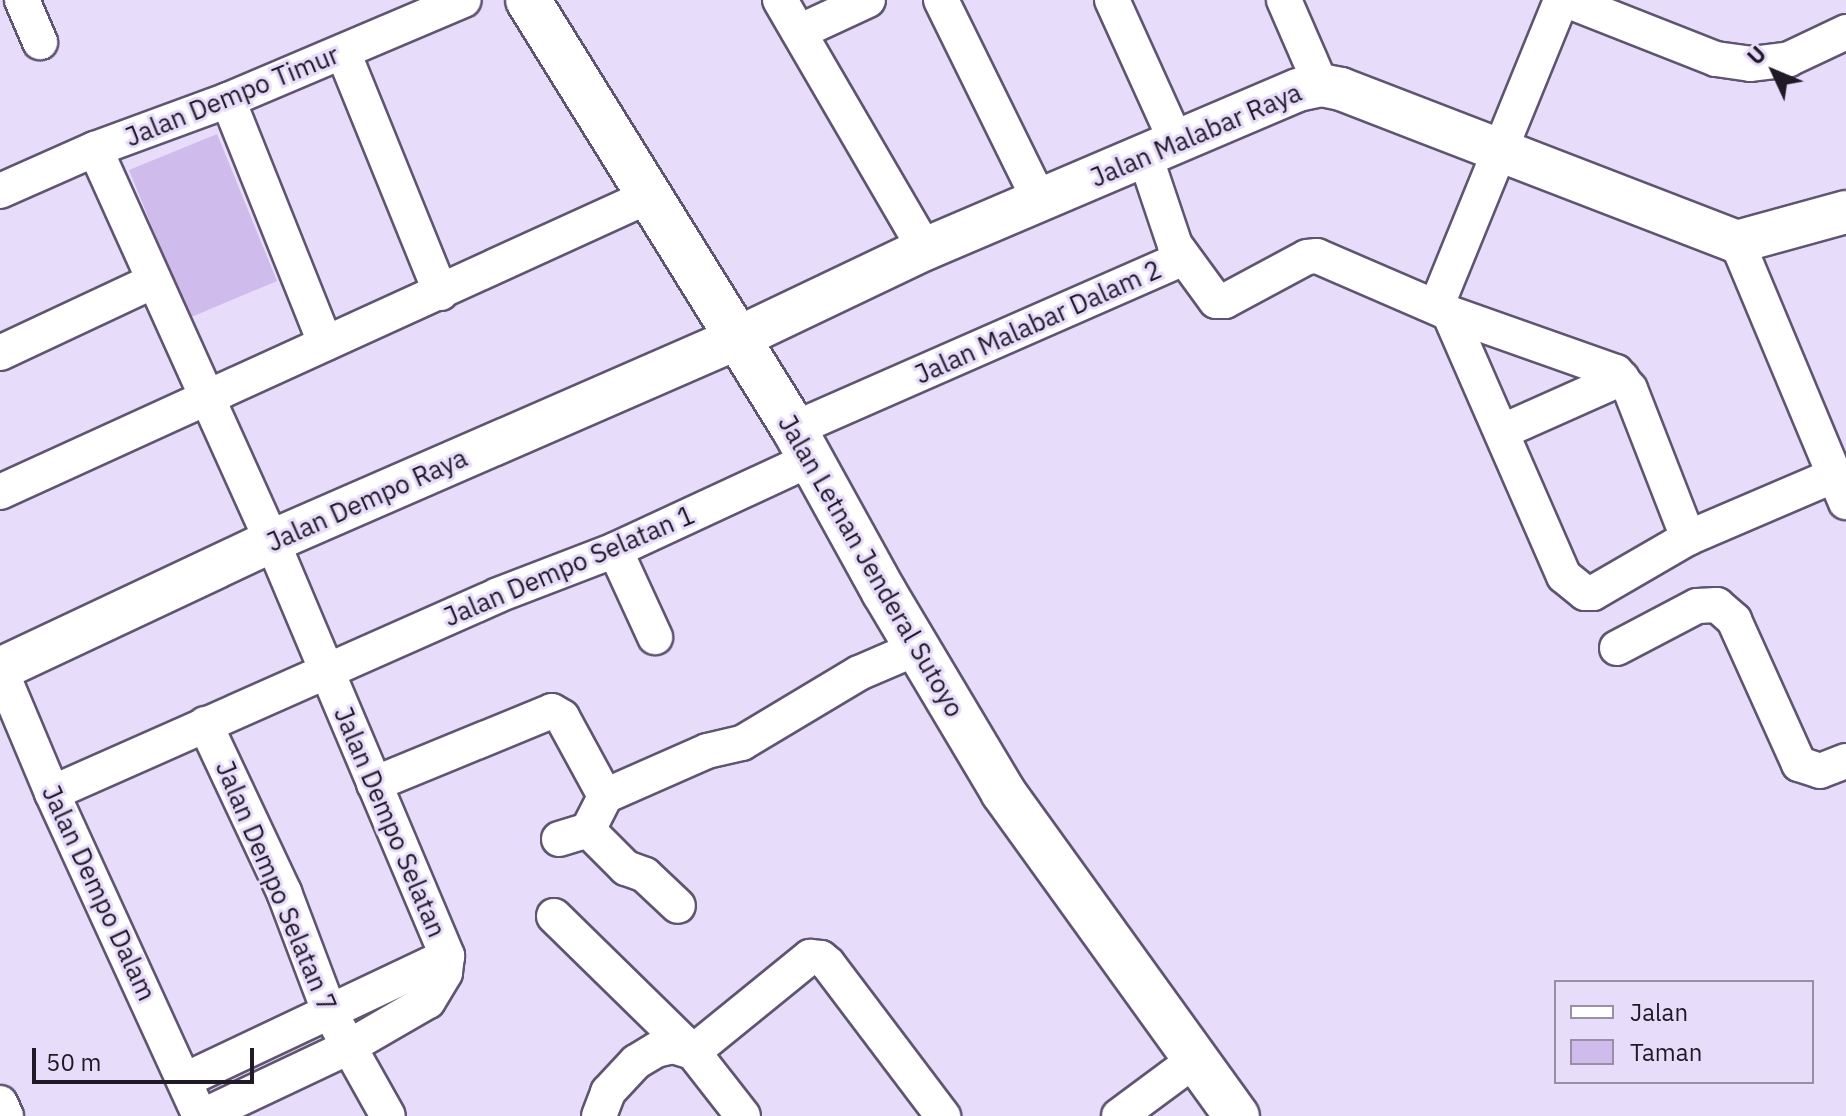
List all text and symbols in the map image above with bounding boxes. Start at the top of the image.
north arrow [1734,32,1814,112]
street label: Jalan Dempo Timur [121,39,343,153]
text: U [1741,39,1772,71]
street label: Jalan Malabar Raya [1086,76,1306,194]
street label: Jalan Malabar Dalam 2 [910,254,1166,390]
street label: Jalan Letnan Jenderal Sutoyo [772,409,970,723]
street label: Jalan Dempo Raya [262,442,472,558]
street label: Jalan Dempo Selatan 1 [439,499,699,633]
street label: Jalan Dempo Selatan [327,702,453,942]
street label: Jalan Dempo Selatan 7 [209,756,343,1016]
street label: Jalan Dempo Dalam [35,780,163,1006]
legend [1554,980,1814,1084]
text: Jalan [1630,996,1688,1028]
scale bar [36,1032,258,1082]
text: Taman [1630,1036,1702,1068]
text: 50 m [46,1046,101,1078]

